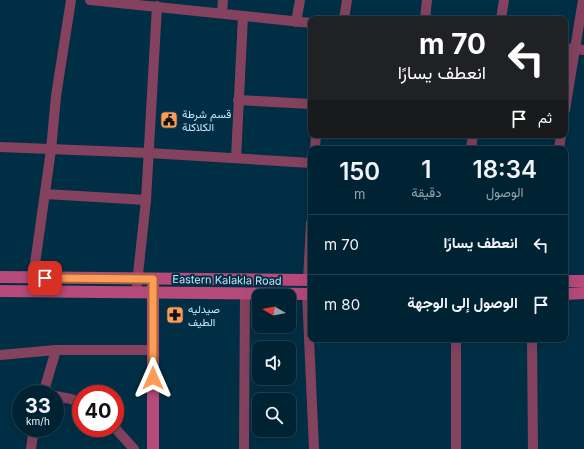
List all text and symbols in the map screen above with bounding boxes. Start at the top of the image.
text: 70 m [419,27,486,61]
icon: left [500,32,552,84]
text: انعطف يسارًا [398,62,486,83]
place label: قسم شرطة الكلاكلة [182,107,231,134]
icon: arrive [508,108,530,130]
text: ثم [538,108,552,127]
public building icon: قسم شرطة الكلاكلة [159,110,179,130]
text: 1 [421,155,431,184]
text: 18:34 [472,155,537,184]
text: 150 [339,157,380,186]
text: دقيقة [411,184,441,200]
text: الوصول [486,184,523,200]
text: m [354,186,365,202]
text: انعطف يسارًا [443,233,518,252]
icon: left [530,234,552,256]
text: 70 m [324,235,359,254]
pin [28,261,62,295]
icon: arrive [34,267,56,289]
street label: Eastern Kalakla Road [172,272,282,288]
north arrow [252,289,296,333]
map controls [252,289,296,437]
text: الوصول إلى الوجهة [407,293,518,312]
icon: arrive [530,294,552,316]
text: 80 m [324,295,360,314]
place label: صيدليه الطيف [188,302,220,329]
pharmacy icon: صيدليه الطيف [165,305,185,325]
button: sound [252,341,296,385]
position arrow [132,357,174,399]
speed limit sign: 40 [72,385,124,437]
button: search [252,393,296,437]
text: 33 [25,394,51,418]
text: km/h [26,415,50,427]

